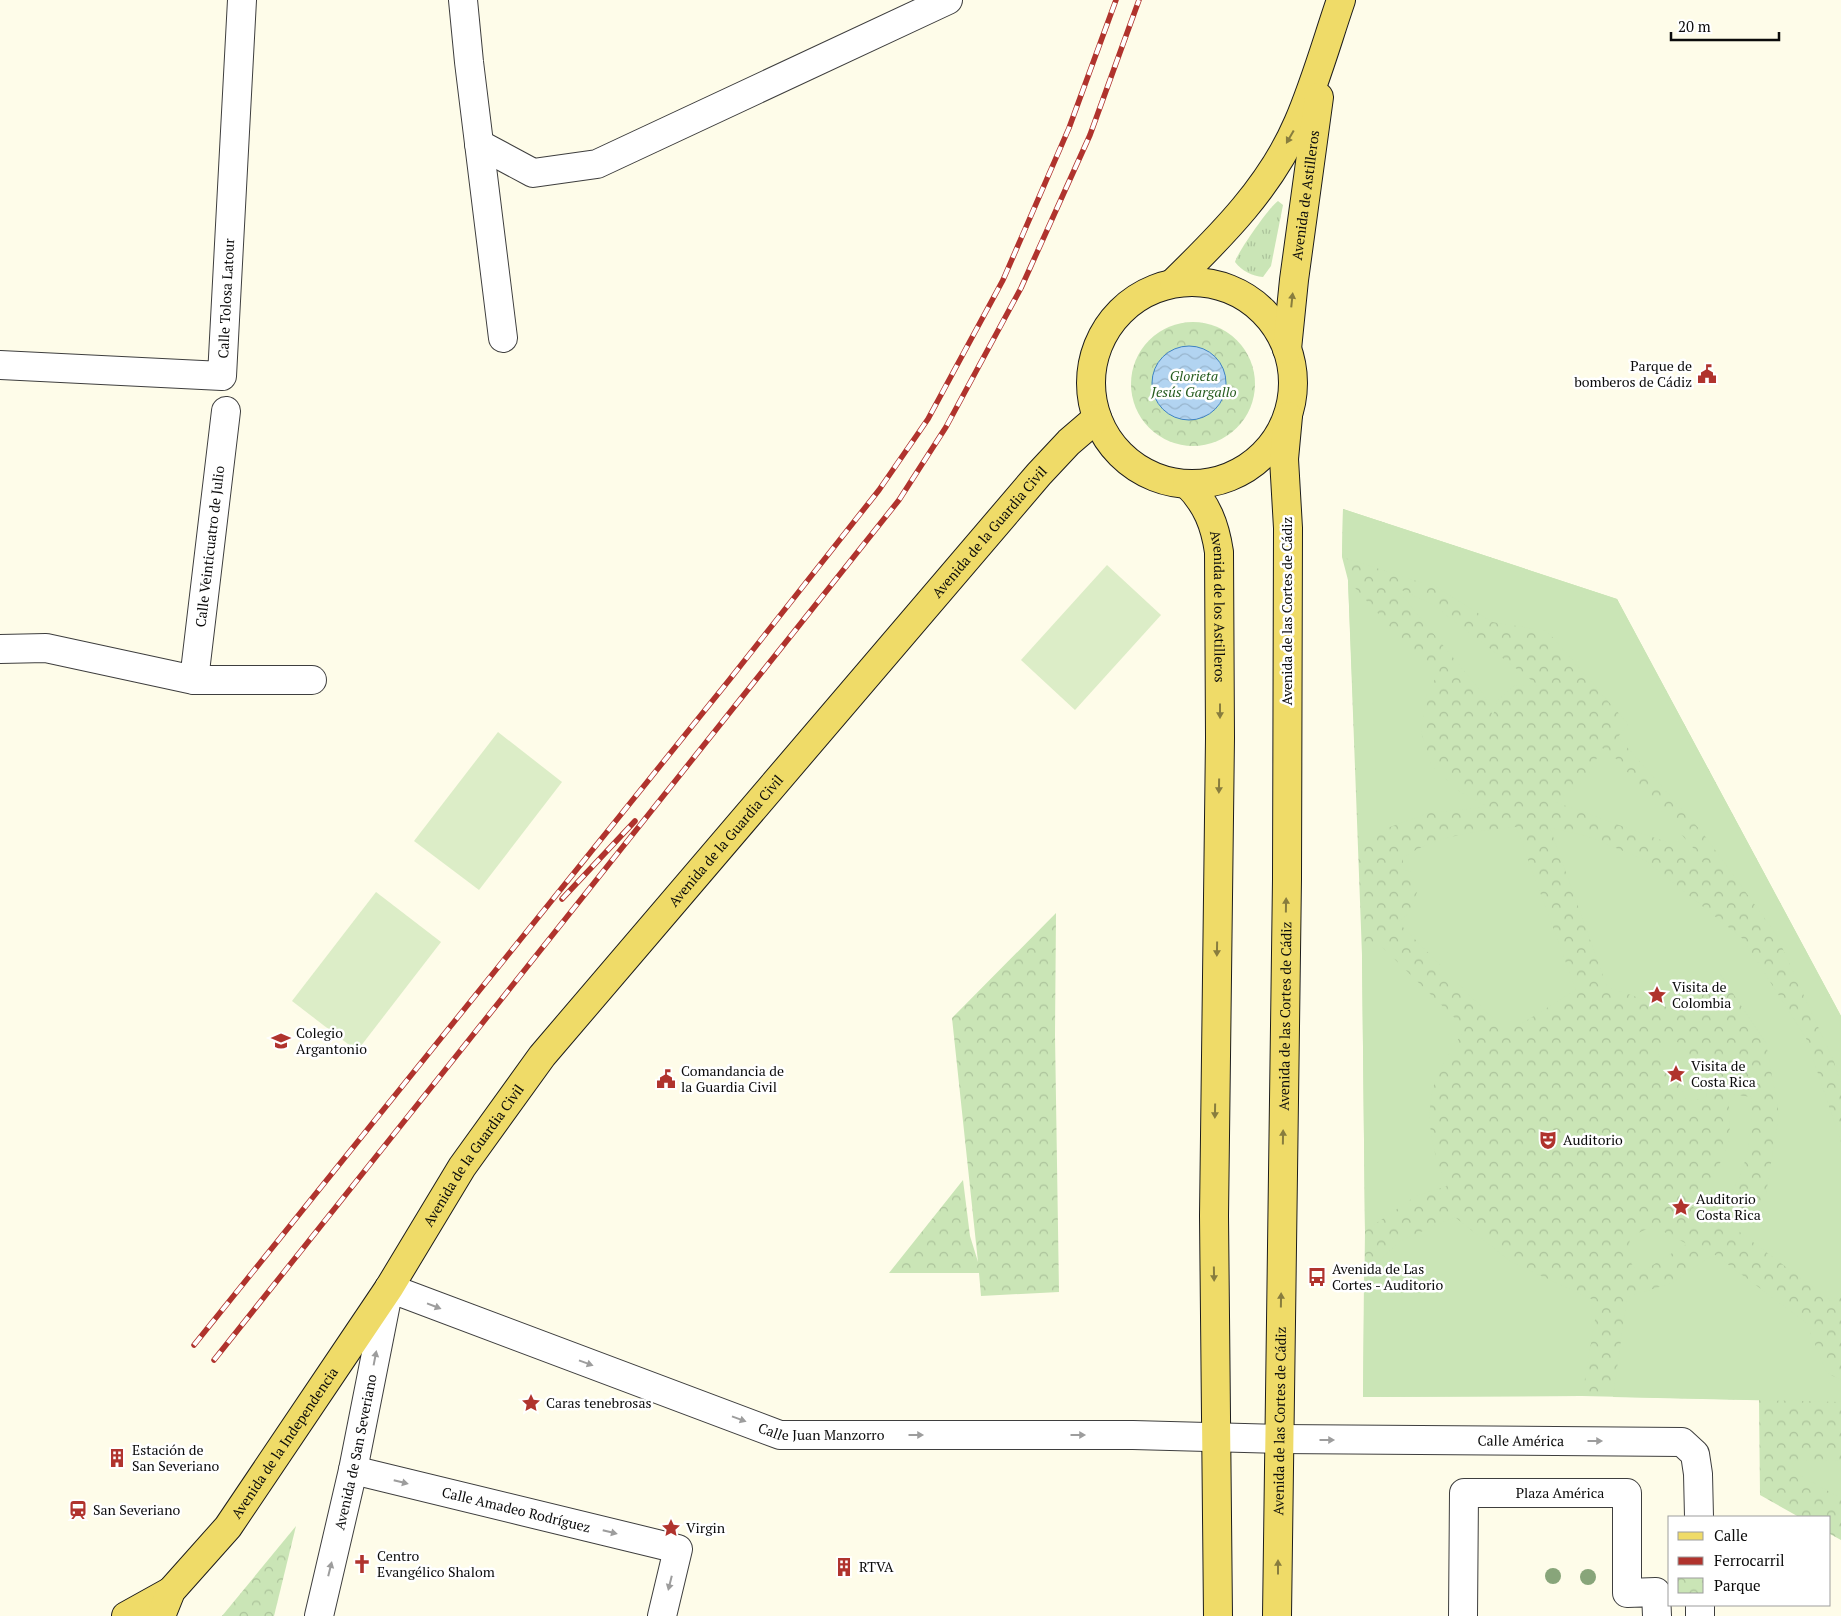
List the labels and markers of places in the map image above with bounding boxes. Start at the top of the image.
place label: Parque de bomberos de Cádiz [1574,356,1692,391]
public building icon: Parque de bomberos de Cádiz [1696,363,1718,385]
place label: Visita de Colombia [1672,977,1731,1012]
place icon: Visita de Colombia [1646,984,1668,1006]
place label: Colegio Argantonio [296,1023,367,1058]
school or university icon: Colegio Argantonio [270,1030,292,1052]
place label: Visita de Costa Rica [1691,1056,1756,1091]
place label: Comandancia de la Guardia Civil [681,1061,784,1096]
place icon: Visita de Costa Rica [1665,1063,1687,1085]
public building icon: Comandancia de la Guardia Civil [655,1068,677,1090]
theatre icon: Auditorio [1537,1129,1559,1151]
place label: Auditorio [1563,1130,1623,1149]
place label: Auditorio Costa Rica [1696,1189,1761,1224]
place icon: Auditorio Costa Rica [1670,1196,1692,1218]
place label: Avenida de Las Cortes - Auditorio [1332,1259,1444,1294]
bus stop icon: Avenida de Las Cortes - Auditorio [1306,1266,1328,1288]
place icon: Caras tenebrosas [520,1392,542,1414]
place label: Caras tenebrosas [546,1393,652,1412]
place label: Estación de San Severiano [132,1440,219,1475]
building icon: Estación de San Severiano [106,1447,128,1469]
station icon: San Severiano [67,1499,89,1521]
place label: San Severiano [93,1500,180,1519]
place icon: Virgin [660,1517,682,1539]
place label: Virgin [686,1518,726,1537]
place label: Centro Evangélico Shalom [377,1546,495,1581]
church icon: Centro Evangélico Shalom [351,1553,373,1575]
building icon: RTVA [833,1556,855,1578]
place label: RTVA [859,1557,894,1576]

